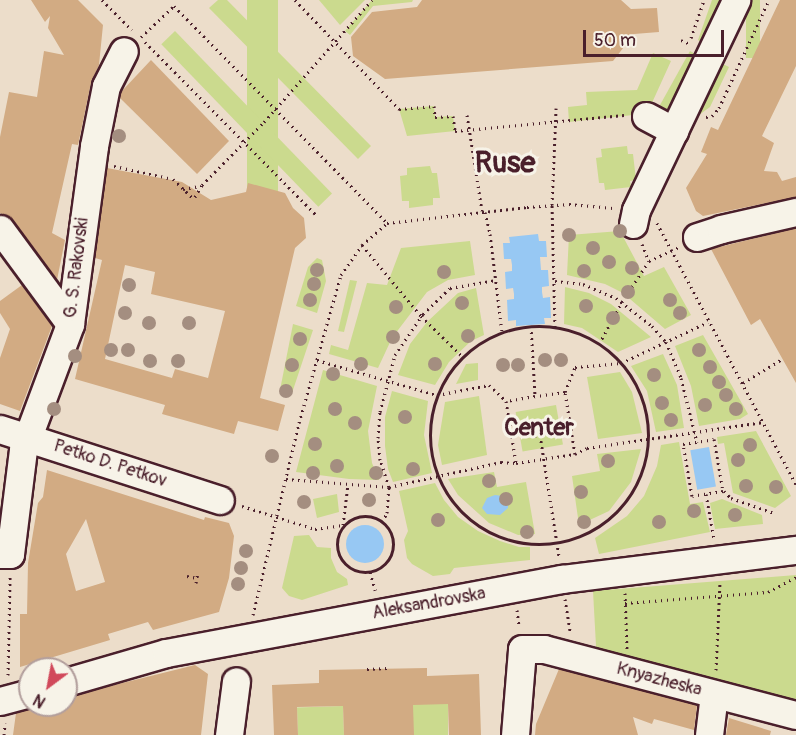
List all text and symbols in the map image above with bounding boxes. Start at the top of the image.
scale bar [586,18,727,56]
text: 50 m [594,29,636,52]
district label: Ruse [475,145,535,181]
street label: G. S. Rakovski [60,217,94,319]
district label: Center [504,414,574,442]
street label: Petko D. Petkov [51,436,169,492]
street label: Aleksandrovska [371,583,487,625]
north arrow [18,657,78,717]
street label: Knyazheska [614,658,704,702]
text: N [30,689,49,712]

